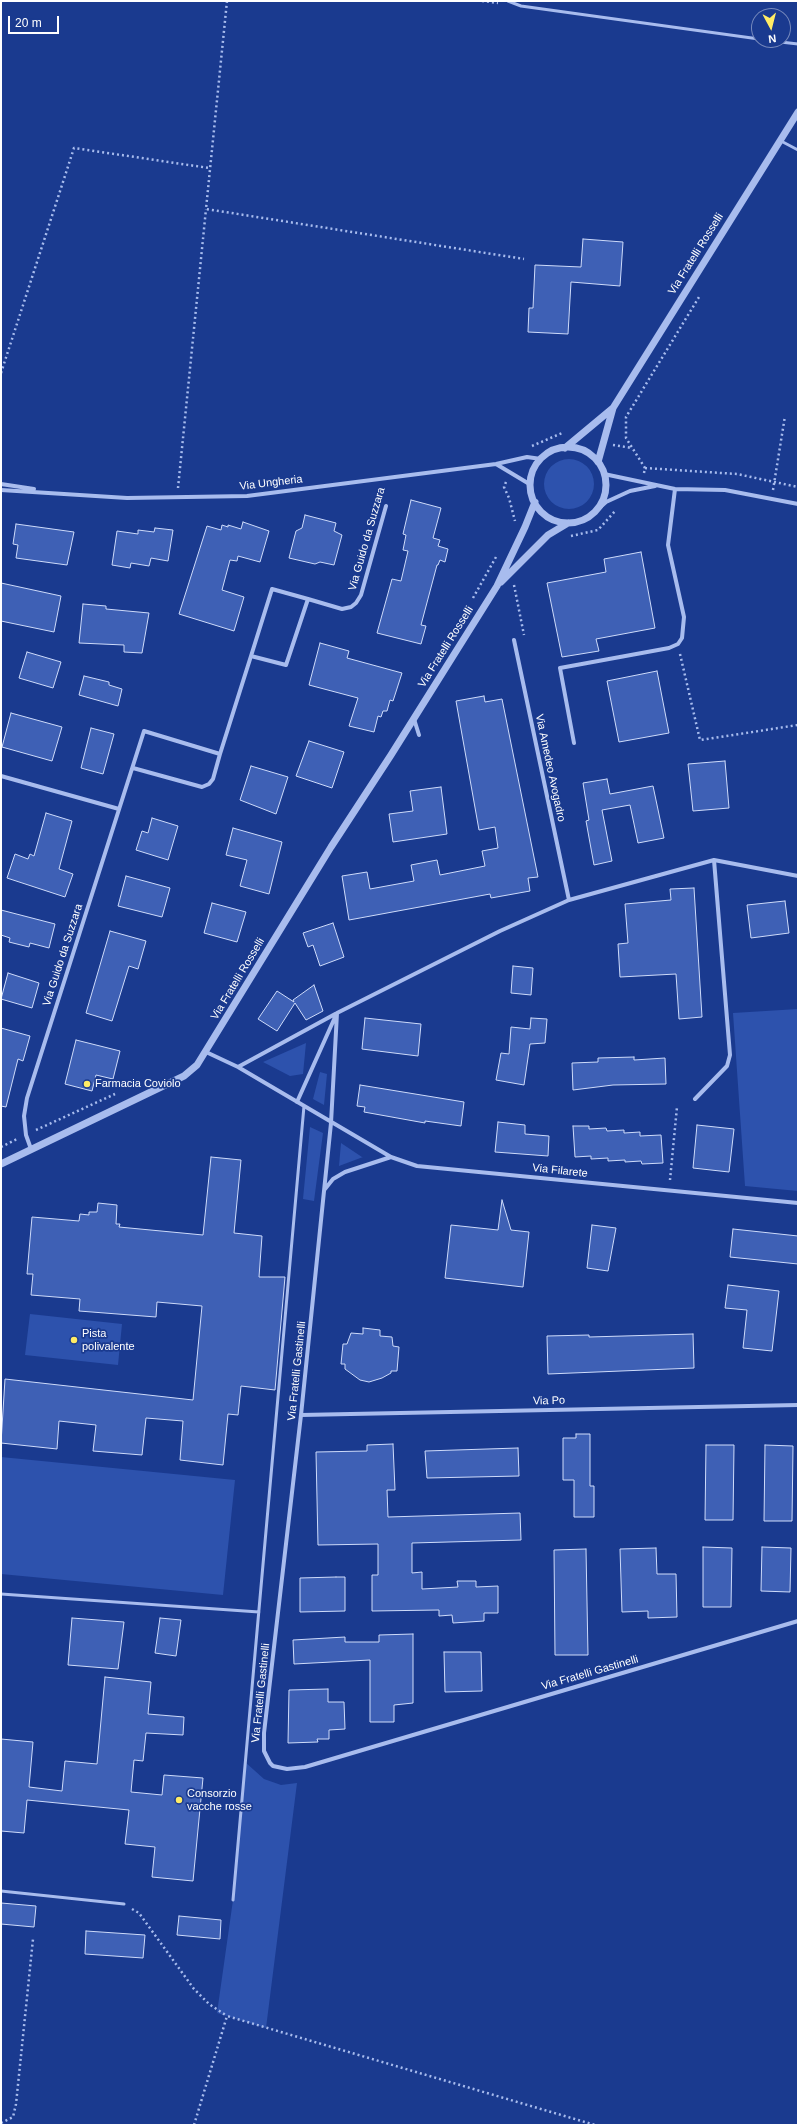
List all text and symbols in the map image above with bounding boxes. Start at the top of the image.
scale bar [10,8,61,34]
north arrow [751,8,791,48]
text: 20 m [15,16,42,30]
text: N [768,32,777,45]
street label: Via Fratelli Rosselli [666,211,726,297]
street label: Via Ungheria [239,473,303,493]
street label: Via Guido da Suzzara [346,486,388,592]
street label: Via Fratelli Rosselli [416,604,476,690]
street label: Via Amedeo Avogadro [532,713,568,823]
street label: Via Guido da Suzzara [40,902,86,1008]
street label: Via Fratelli Rosselli [208,936,268,1022]
place label: Farmacia Coviolo [95,1077,181,1091]
marker: Farmacia Coviolo [82,1079,92,1089]
street label: Via Filarete [532,1162,588,1180]
street label: Via Fratelli Gastinelli [285,1321,309,1421]
place label: Pista polivalente [82,1327,135,1353]
marker: Pista polivalente [69,1335,79,1345]
street label: Via Po [533,1394,565,1408]
street label: Via Fratelli Gastinelli [249,1643,273,1743]
street label: Via Fratelli Gastinelli [540,1653,640,1693]
place label: Consorzio vacche rosse [187,1787,252,1813]
marker: Consorzio vacche rosse [174,1795,184,1805]

